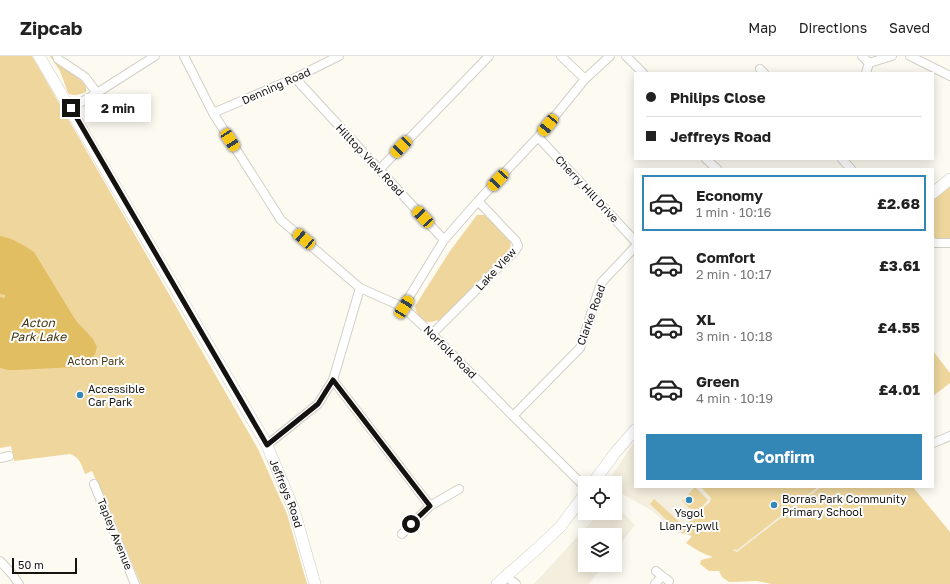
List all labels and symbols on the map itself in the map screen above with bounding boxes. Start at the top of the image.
street label: Denning Road [239,65,312,106]
callout: 2 min [85,94,151,122]
route end [62,99,80,117]
car [536,112,560,138]
street label: Hilltop View Road [334,121,407,198]
car [218,127,242,153]
car [388,134,414,160]
street label: Cherry Hill Drive [553,152,622,225]
car [485,167,511,193]
car [410,204,436,230]
car [291,227,317,251]
street label: Lake View [473,245,519,293]
street label: Clarke Road [574,283,608,347]
car [393,294,415,320]
water label: Acton Park Lake [10,315,67,344]
street label: Norfolk Road [421,323,479,381]
park label: Acton Park [67,354,125,367]
place label: Accessible Car Park [88,382,145,408]
marker: Accessible Car Park [75,390,85,400]
street label: Jeffreys Road [268,457,306,529]
place label: Borras Park Community Primary School [782,492,907,518]
marker: Ysgol Llan-y-pwll [684,495,694,505]
street label: Tapley Avenue [95,496,136,572]
marker: Borras Park Community Primary School [769,500,779,510]
place label: Ysgol Llan-y-pwll [659,506,719,532]
route start [402,515,420,533]
scale bar [12,556,77,575]

